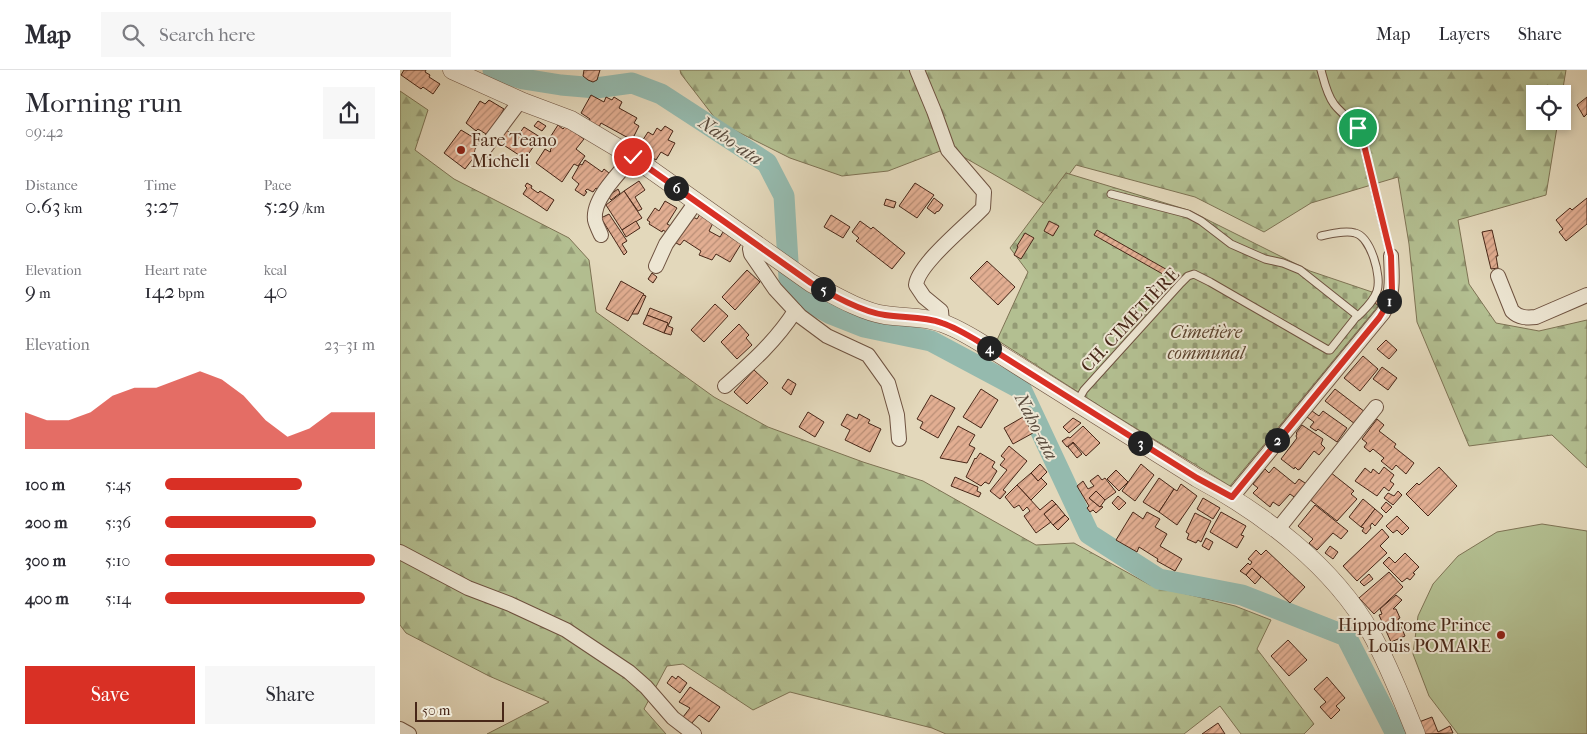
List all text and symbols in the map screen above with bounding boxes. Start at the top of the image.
search box [101,12,451,57]
text: Map [25,21,71,49]
icon: search [119,21,147,49]
text: Search here [159,24,255,46]
text: Map [1376,24,1410,45]
text: Layers [1438,24,1490,45]
text: Share [1518,24,1562,45]
map controls [1526,85,1571,130]
button: locate [1526,85,1571,130]
text: Morning run [25,86,182,119]
button: share [323,87,375,139]
pin [1337,107,1379,149]
water label: Naho-ata [694,111,767,170]
icon: arrive [1344,114,1372,142]
text: 09:42 [25,122,64,141]
place label: Fare Teano Micheli [471,130,557,172]
pin [612,136,654,178]
icon: check [619,143,647,171]
marker: Fare Teano Micheli [455,144,467,156]
pin: 6 [664,176,688,200]
text: Distance [25,177,78,194]
text: Time [144,177,176,194]
text: Pace [264,177,292,194]
text: 6 [673,180,680,197]
text: 0.63 [25,194,61,218]
text: 3:27 [144,194,179,218]
text: 5:29 [264,194,300,218]
text: km [61,200,82,217]
text: /km [300,200,325,217]
text: Elevation [25,262,82,279]
text: Heart rate [144,262,207,279]
text: kcal [264,262,287,279]
street label: CH. CIMETIÈRE [1076,263,1184,377]
pin: 5 [810,276,836,302]
text: 9 [25,279,36,303]
text: 142 [144,279,175,303]
text: 40 [264,279,288,303]
text: 5 [820,281,827,298]
text: m [36,285,51,302]
text: bpm [175,285,205,302]
pin: 1 [1376,288,1402,314]
text: 1 [1387,293,1392,310]
park label: Cimetière communal [1168,322,1247,364]
text: Elevation [25,335,90,354]
text: 23–31 m [324,335,375,354]
pin: 4 [976,336,1002,360]
text: 4 [985,340,994,357]
water label: Naho-ata [1009,388,1062,464]
pin: 2 [1264,428,1290,452]
pin: 3 [1128,430,1152,456]
text: 2 [1274,432,1281,449]
text: 3 [1138,435,1143,452]
text: 100 m [25,475,65,494]
text: 5:45 [105,475,132,494]
text: 200 m [25,513,68,532]
text: 5:36 [105,513,131,532]
text: 300 m [25,551,66,570]
text: 5:10 [105,551,130,570]
text: 400 m [25,589,69,608]
text: 5:14 [105,589,131,608]
place label: Hippodrome Prince Louis POMARE [1338,615,1491,657]
marker: Hippodrome Prince Louis POMARE [1495,629,1507,641]
button: Save [25,666,195,724]
button: Share [205,666,375,724]
scale bar [415,699,504,722]
text: 50 m [422,702,450,719]

